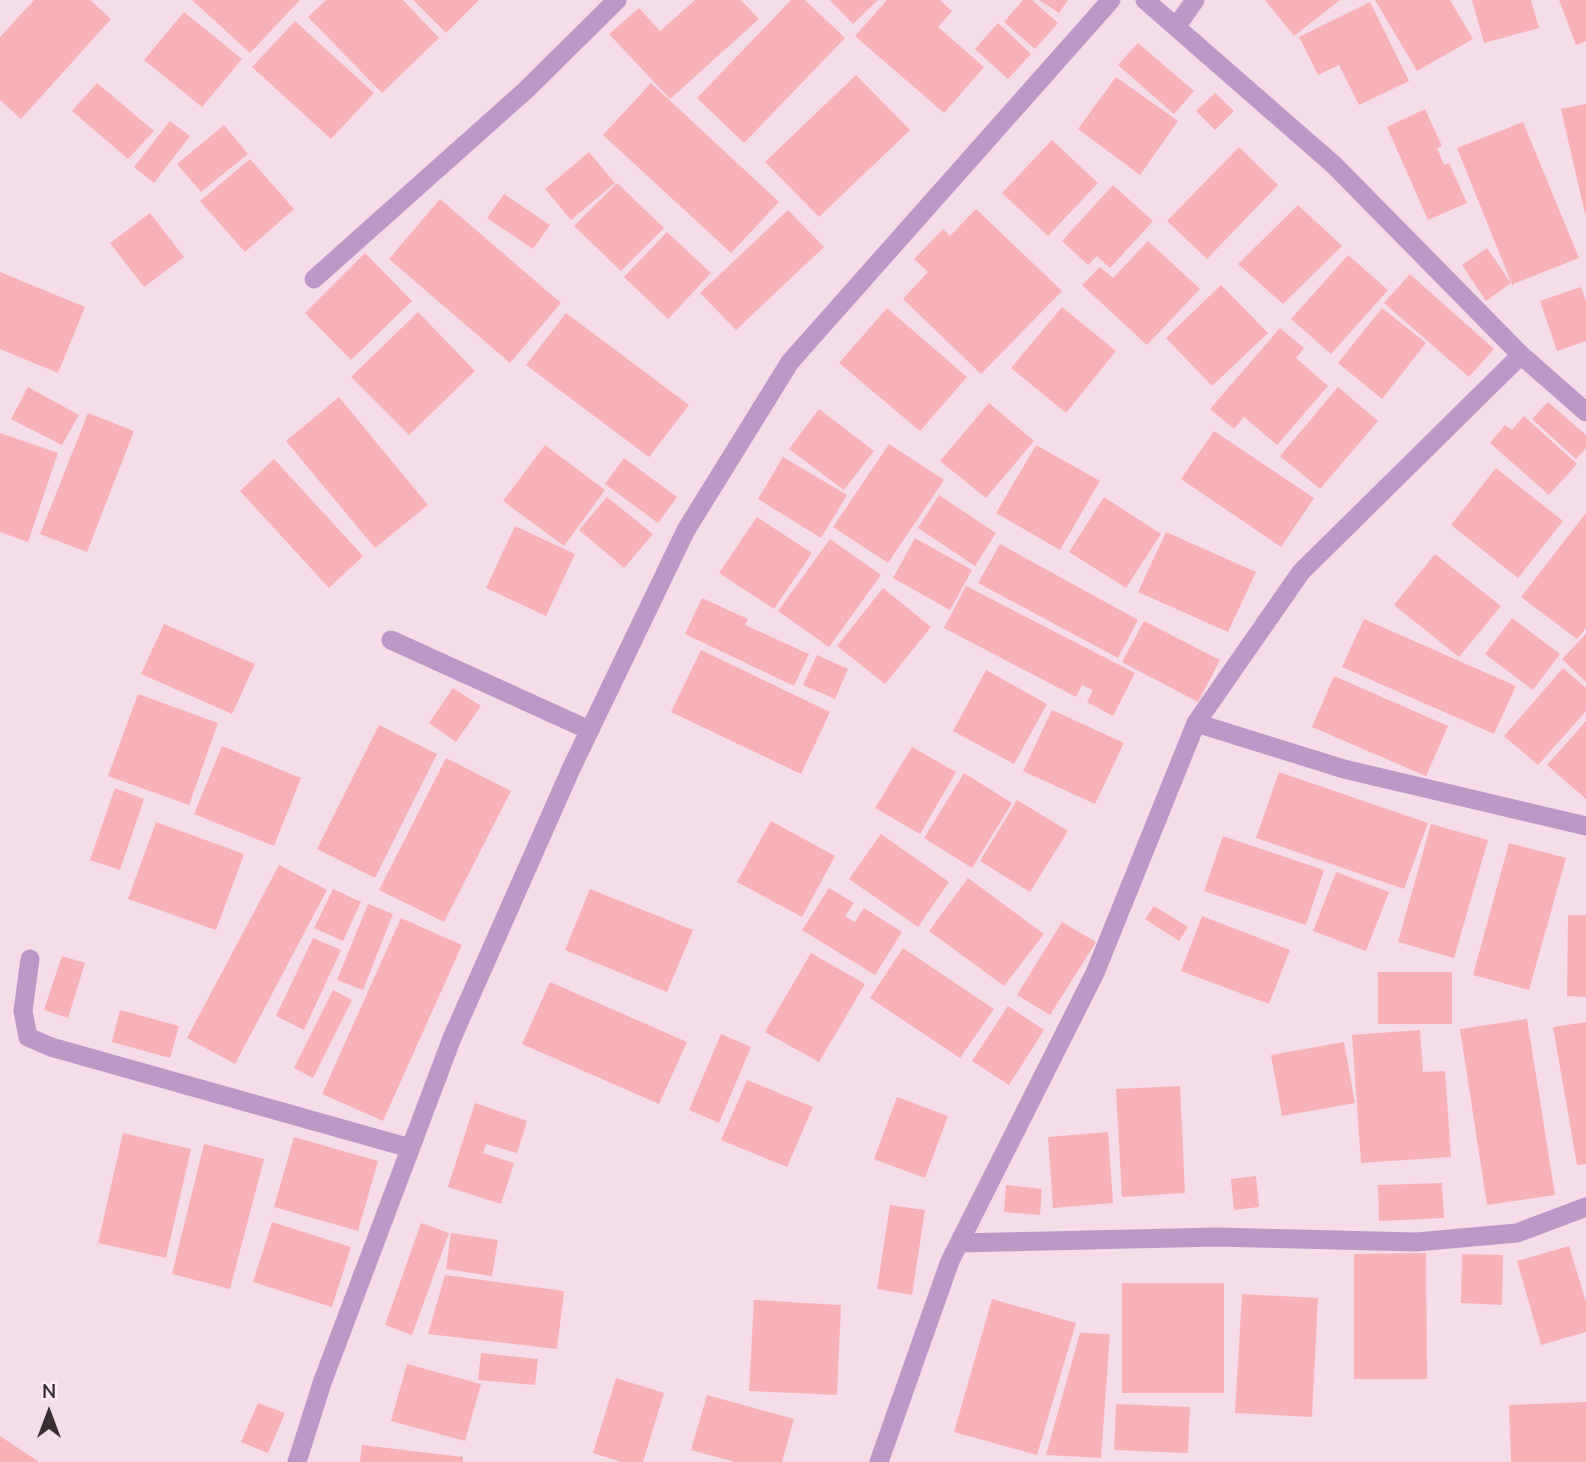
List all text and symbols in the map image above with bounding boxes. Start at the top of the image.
north arrow [14,1378,84,1448]
text: N [42,1379,56,1405]

